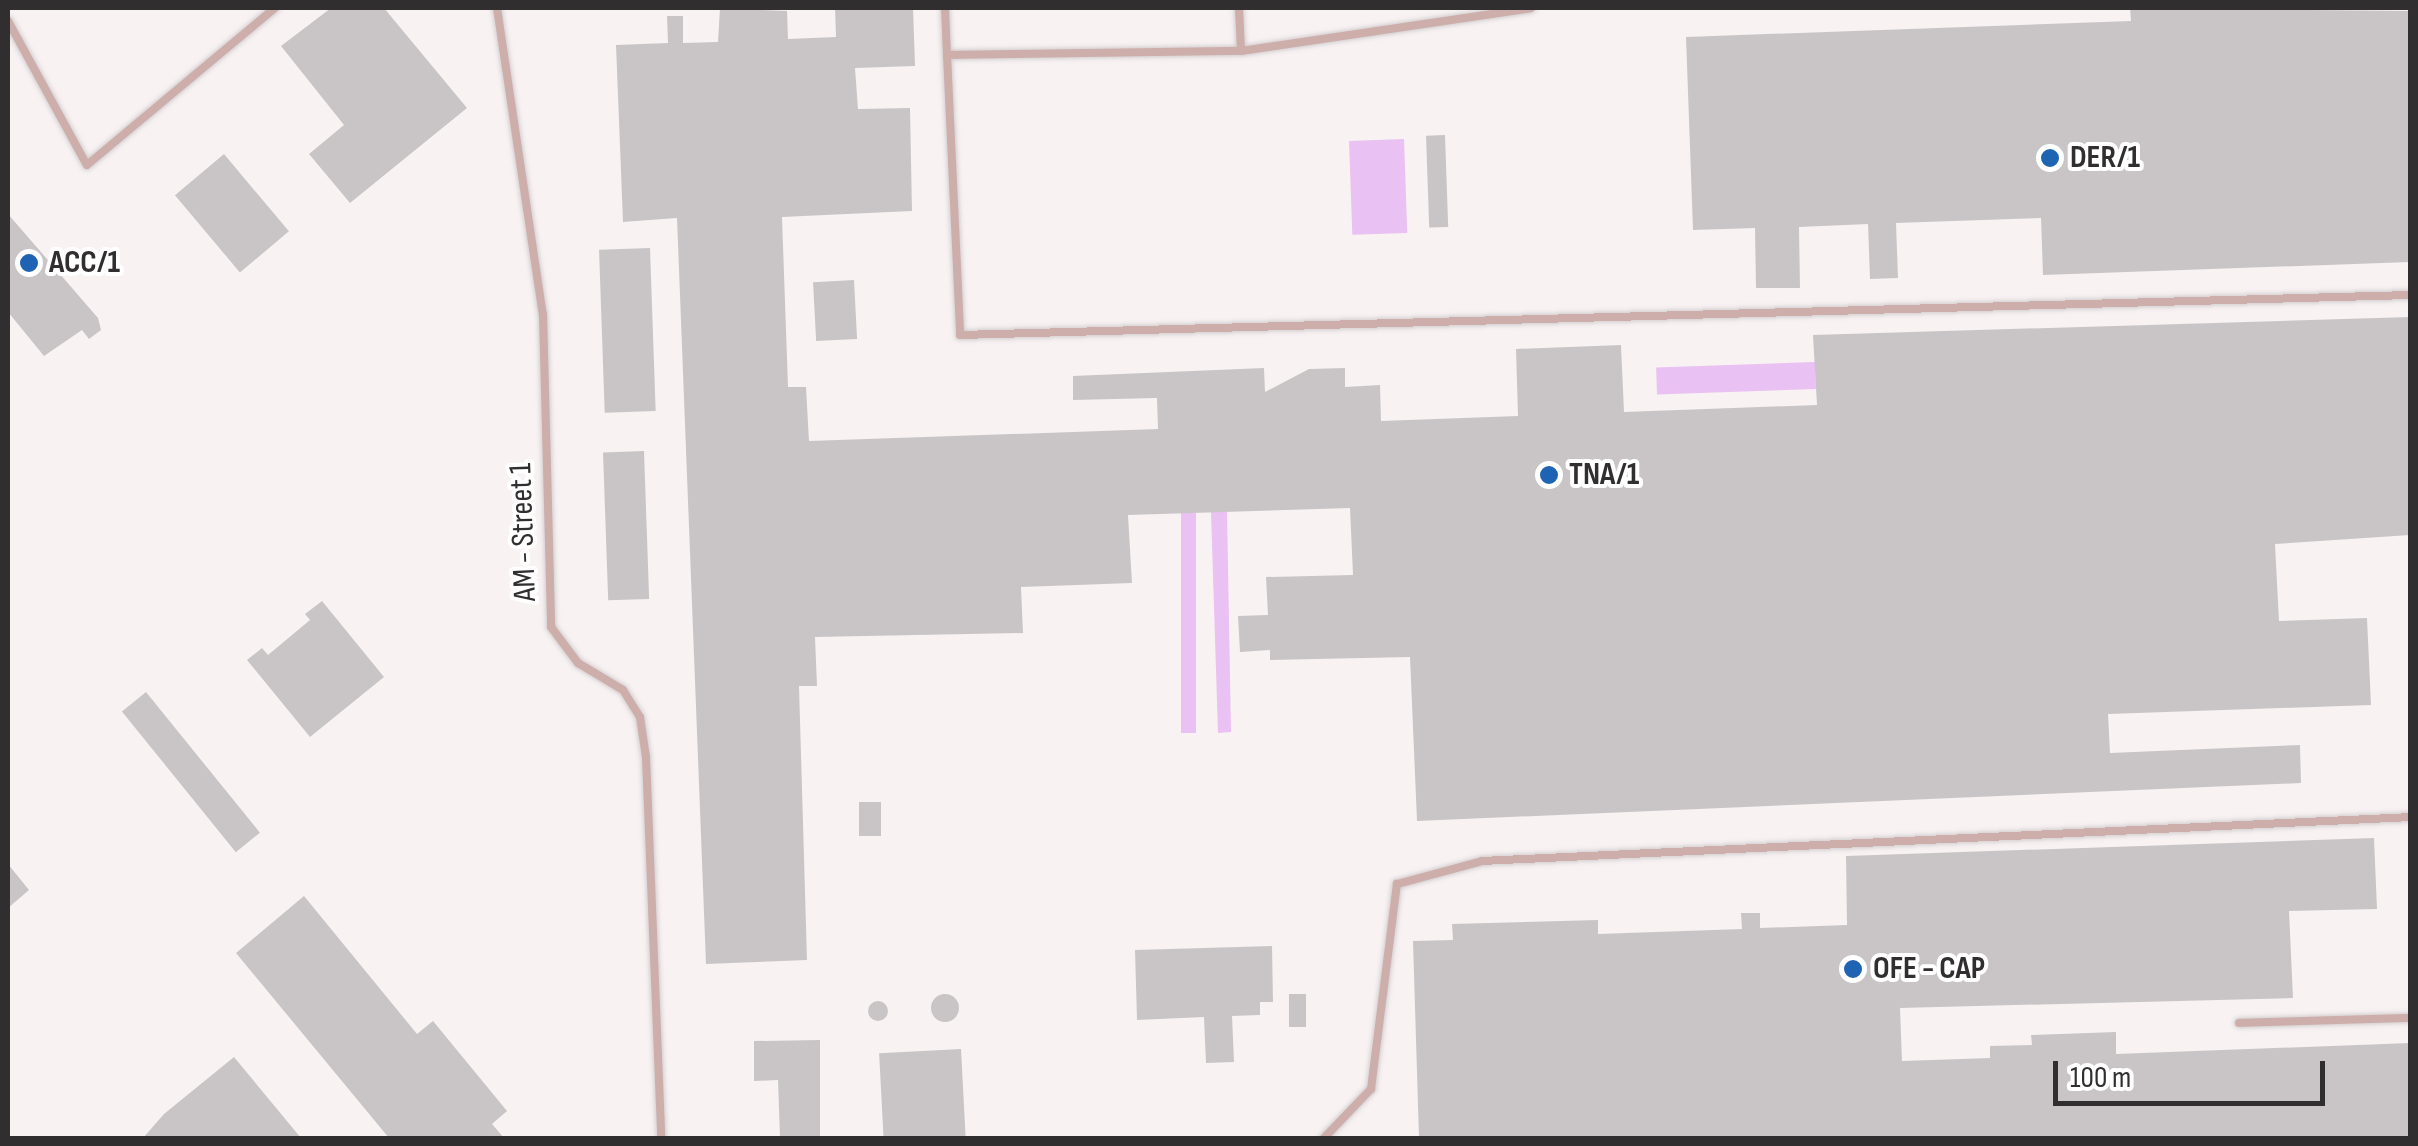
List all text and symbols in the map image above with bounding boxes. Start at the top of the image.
place label: DER/1 [2070,139,2140,177]
marker: DER/1 [2039,147,2061,169]
place label: ACC/1 [49,244,120,282]
marker: ACC/1 [18,252,40,274]
place label: TNA/1 [1569,456,1639,494]
street label: AM - Street 1 [502,462,546,602]
marker: TNA/1 [1538,464,1560,486]
place label: OFE - CAP [1873,950,1985,988]
marker: OFE - CAP [1842,958,1864,980]
scale bar [2058,1041,2330,1103]
text: 100 m [2070,1060,2131,1096]

